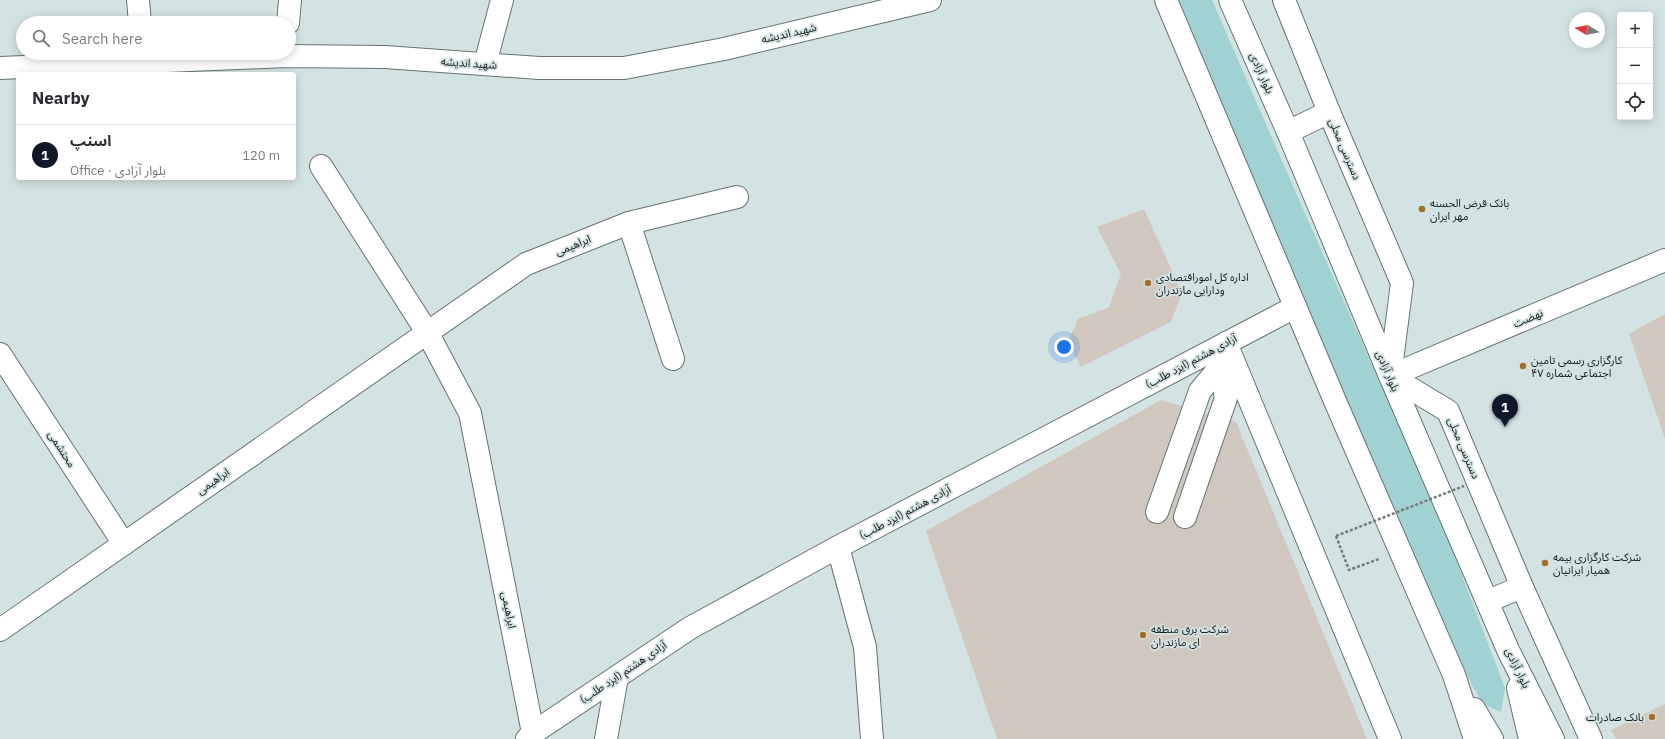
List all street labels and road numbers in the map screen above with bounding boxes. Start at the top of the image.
street label: شهید اندیشه [760,20,818,46]
street label: بلوار آزادی [1247,50,1277,96]
street label: شهید اندیشه [440,54,498,72]
street label: دسترسی محلی [1326,116,1364,182]
street label: ابراهیمی [553,232,593,259]
street label: نهضت [1511,305,1545,330]
street label: آزادی هشتم (ایزد طلب) [1143,331,1241,393]
street label: بلوار آزادی [1373,348,1403,394]
street label: دسترسی محلی [1445,415,1483,481]
street label: محتشمی [45,428,79,470]
street label: ابراهیمی [194,465,232,497]
street label: آزادی هشتم (ایزد طلب) [857,482,955,544]
street label: ابراهیمی [499,590,519,630]
street label: آزادی هشتم (ایزد طلب) [577,637,671,708]
street label: بلوار آزادی [1502,645,1534,691]

